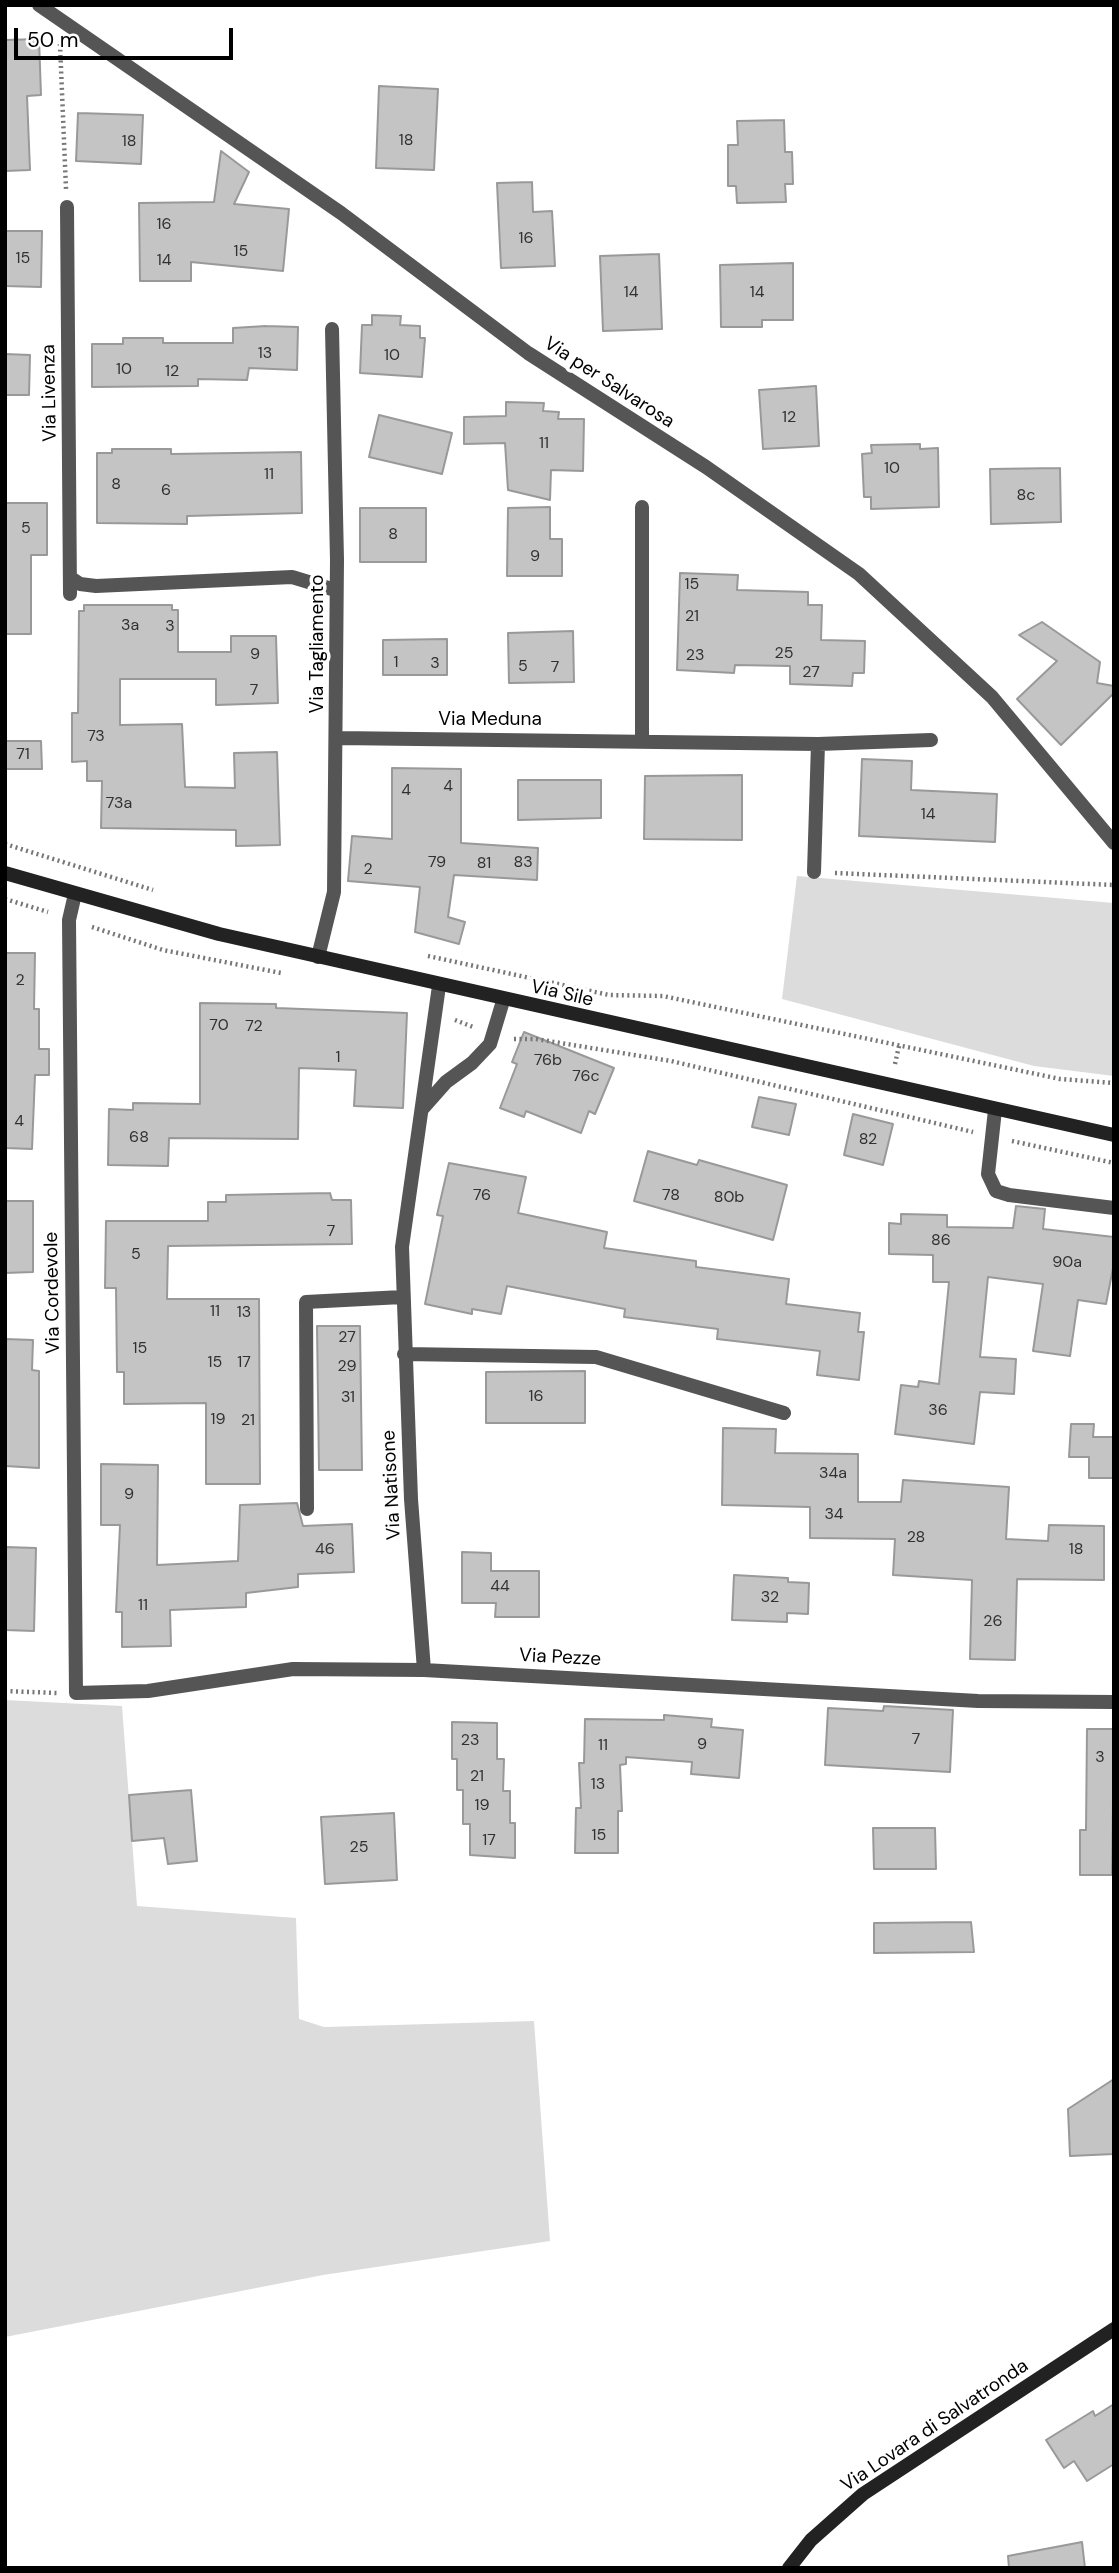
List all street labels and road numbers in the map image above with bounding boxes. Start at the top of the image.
street label: Via per Salvarosa [540,332,678,434]
street label: Via Livenza [38,344,62,442]
street label: Via Tagliamento [307,574,329,714]
street label: Via Meduna [438,709,542,731]
street label: Via Sile [529,976,595,1012]
street label: Via Cordevole [41,1232,65,1354]
street label: Via Natisone [378,1429,406,1541]
street label: Via Pezze [518,1644,602,1672]
street label: Via Lovara di Salvatronda [837,2355,1033,2497]

